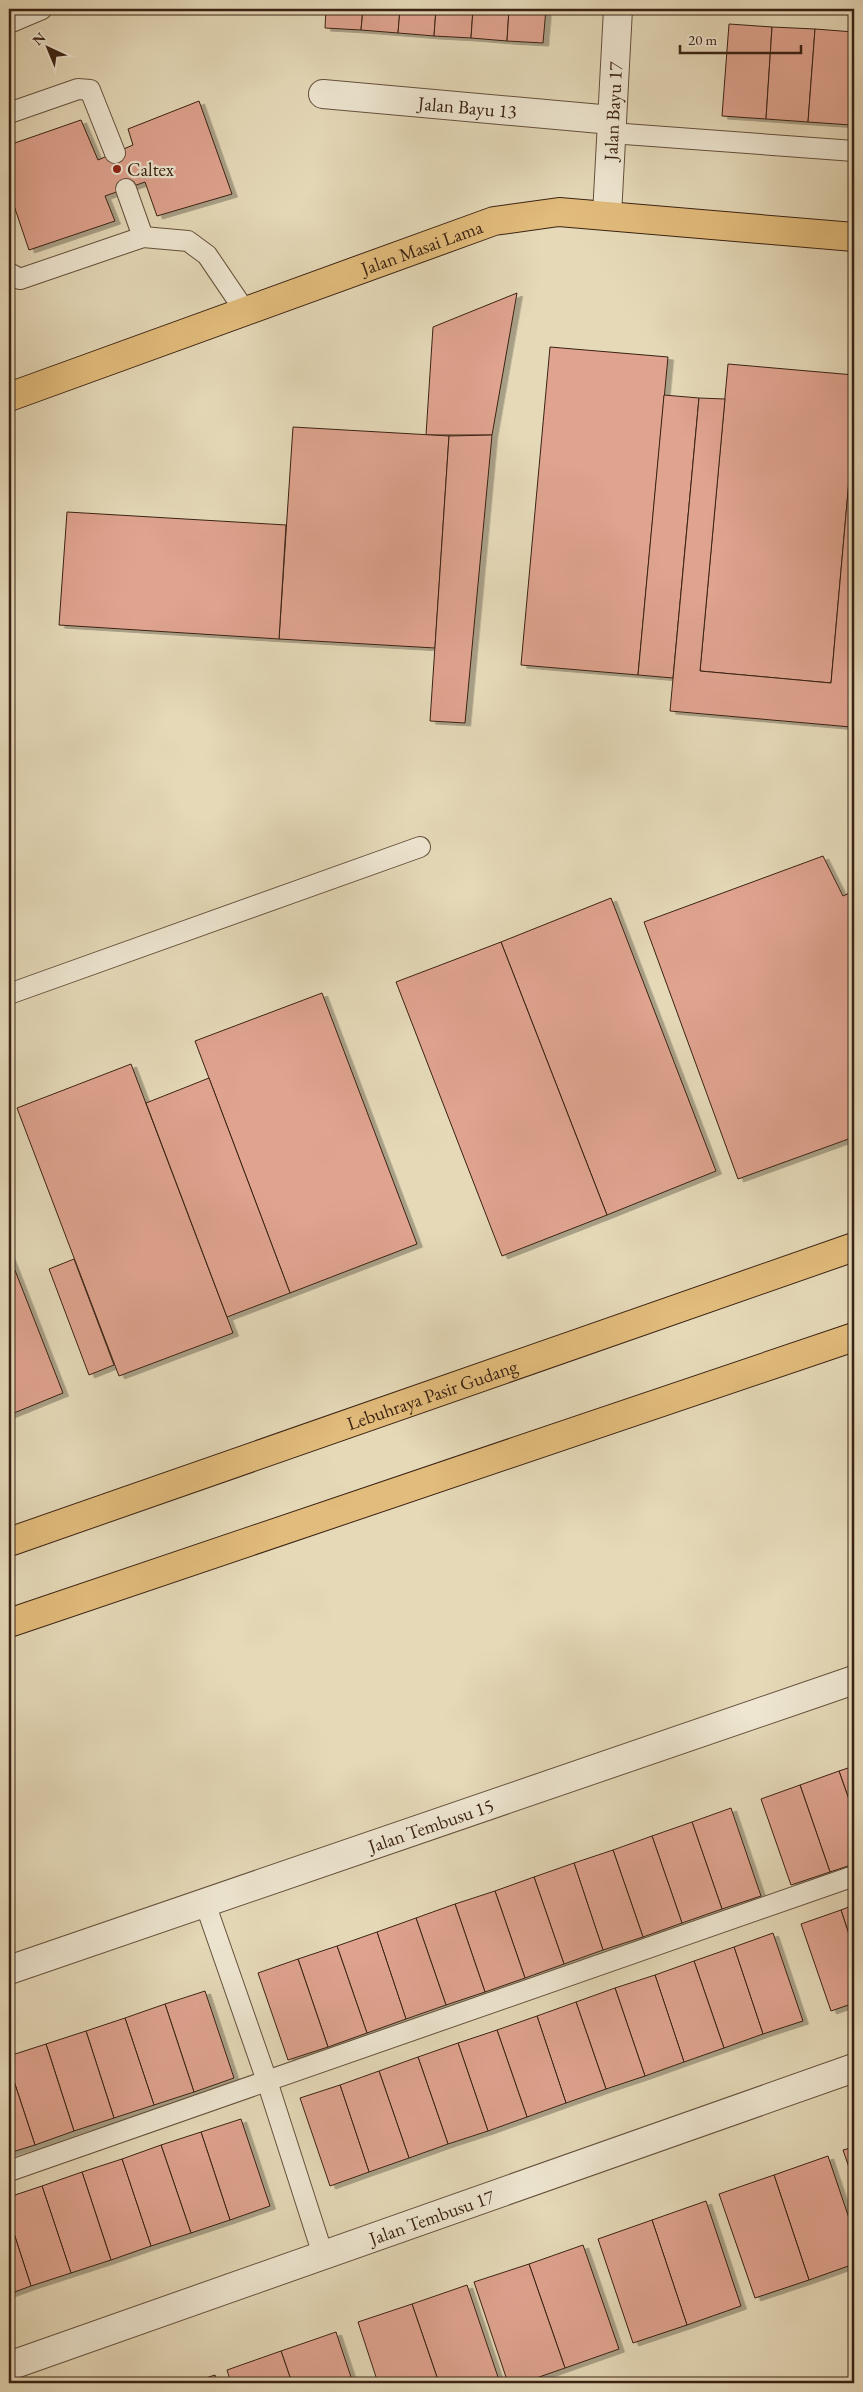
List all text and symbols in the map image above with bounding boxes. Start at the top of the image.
north arrow [22,22,72,72]
scale bar [680,22,802,54]
text: N [29,28,50,49]
text: 20 m [688,30,717,49]
street label: Jalan Bayu 17 [597,60,628,163]
street label: Jalan Bayu 13 [415,90,518,124]
place label: Caltex [127,157,175,182]
marker: Caltex [111,163,123,175]
street label: Jalan Masai Lama [355,214,486,281]
street label: Lebuhraya Pasir Gudang [343,1353,521,1436]
street label: Jalan Tembusu 15 [363,1792,497,1859]
street label: Jalan Tembusu 17 [364,2183,498,2251]

